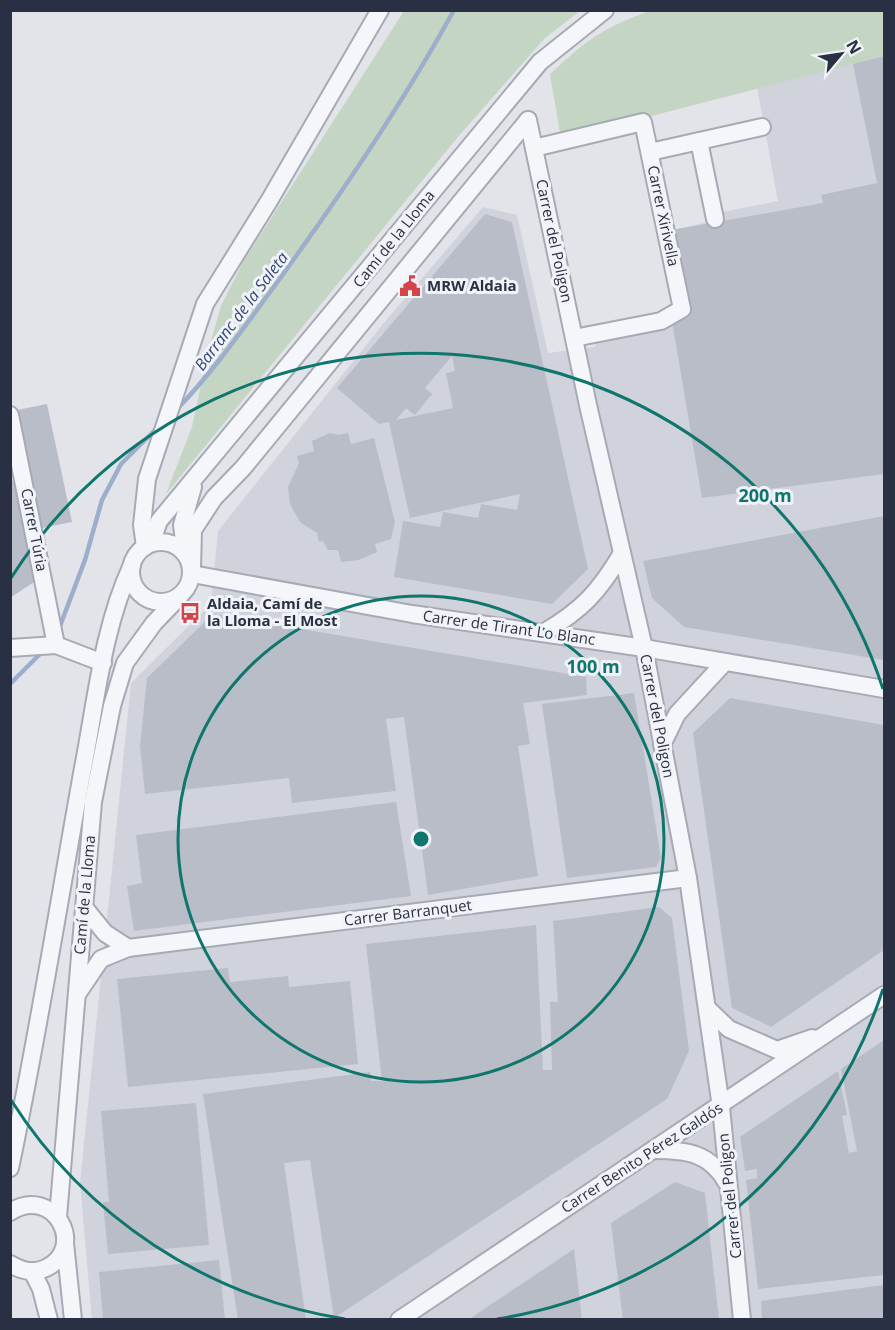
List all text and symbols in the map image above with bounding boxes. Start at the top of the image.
north arrow [811,24,871,84]
text: N [841,36,867,58]
street label: Carrer Xirivella [644,163,684,268]
street label: Carrer del Poligon [532,177,578,304]
street label: Camí de la Lloma [348,186,439,291]
water label: Barranc de la Saleta [189,247,293,375]
public building icon: MRW Aldaia [398,274,422,298]
place label: MRW Aldaia [427,275,517,295]
text: 200 m [738,483,792,507]
street label: Carrer Túria [17,487,53,573]
place label: Aldaia, Camí de la Lloma - El Most [207,593,338,630]
bus stop icon: Aldaia, Camí de la Lloma - El Most [178,601,202,625]
street label: Carrer de Tirant Lo Blanc [422,605,597,649]
street label: Carrer del Poligon [636,652,680,779]
text: 100 m [566,654,620,678]
centre of rings [411,829,431,849]
street label: Camí de la Lloma [69,834,99,955]
street label: Carrer Barranquet [343,894,473,930]
street label: Carrer Benito Pérez Galdós [557,1097,726,1217]
street label: Carrer del Poligon [712,1133,746,1260]

